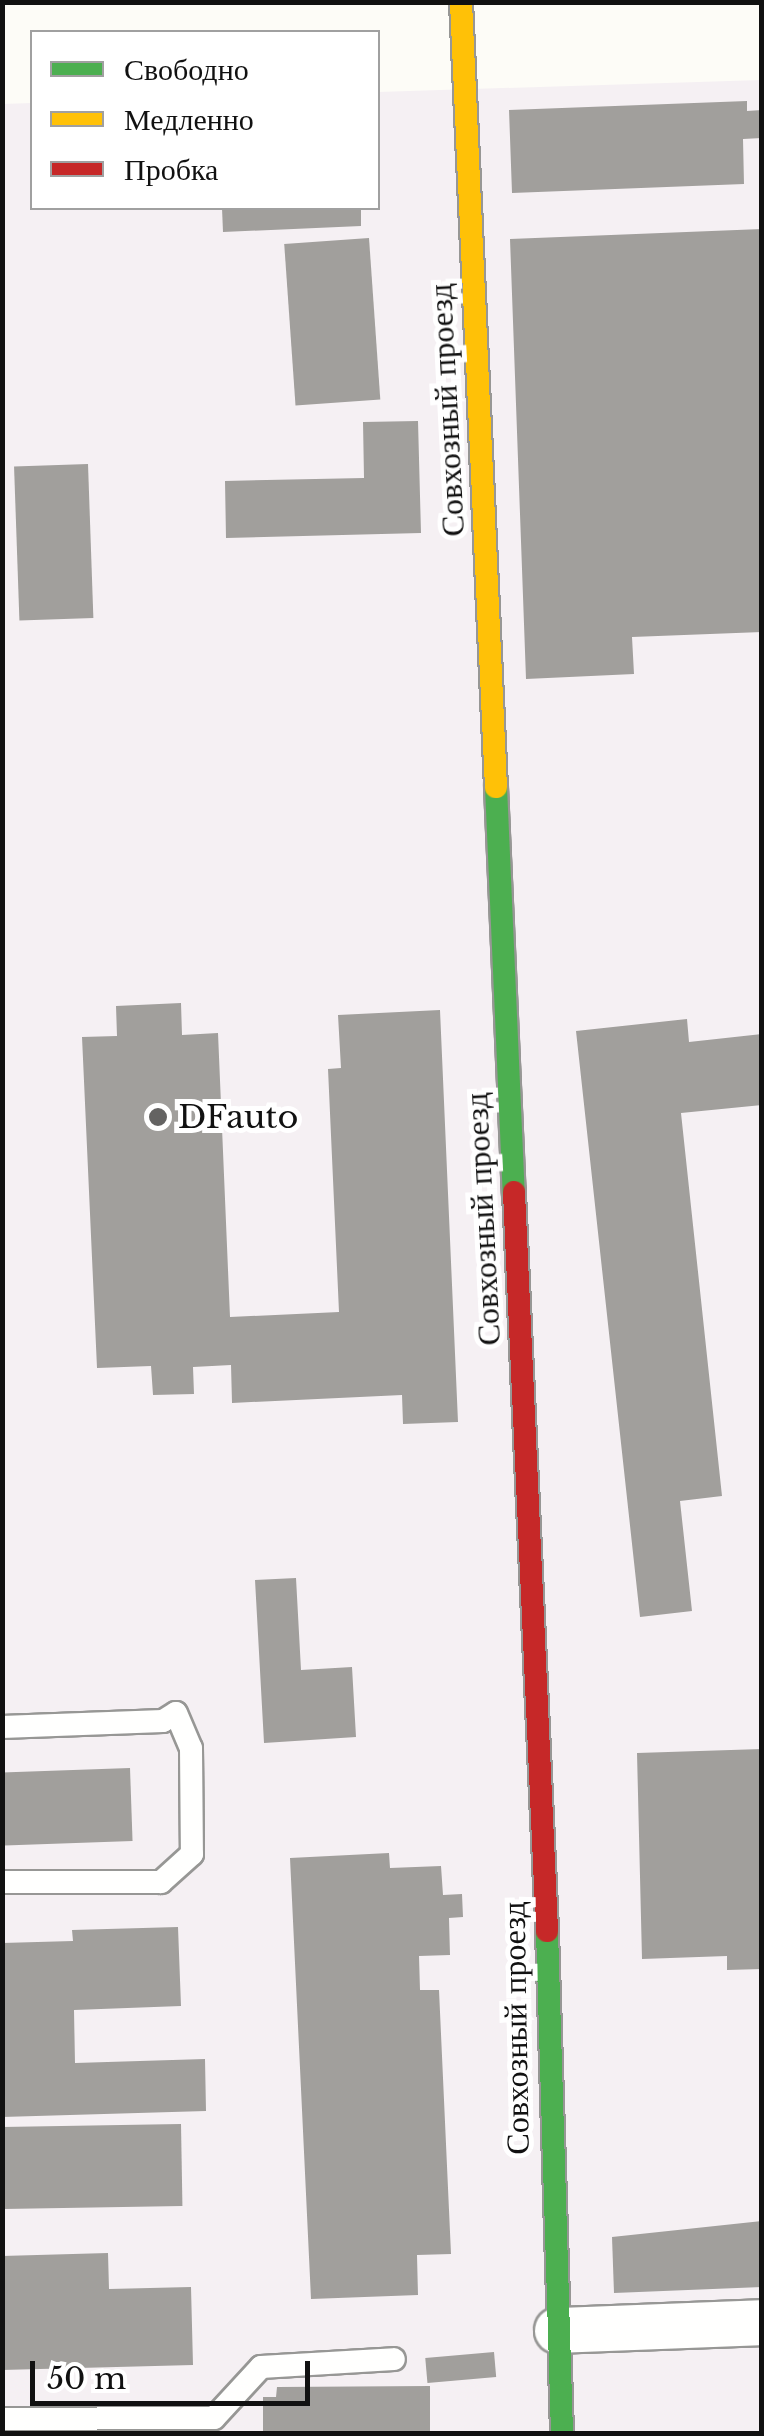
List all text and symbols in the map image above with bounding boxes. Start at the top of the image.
legend [30,30,380,210]
text: Свободно [124,51,249,88]
text: Медленно [124,101,254,138]
text: Пробка [124,151,218,188]
street label: Совхозный проезд [421,283,473,537]
street label: Совхозный проезд [457,1092,509,1346]
place label: DFauto [178,1098,298,1136]
marker: DFauto [147,1106,169,1128]
street label: Совхозный проезд [495,1901,537,2155]
scale bar [35,2341,315,2403]
text: 50 m [47,2360,126,2397]

